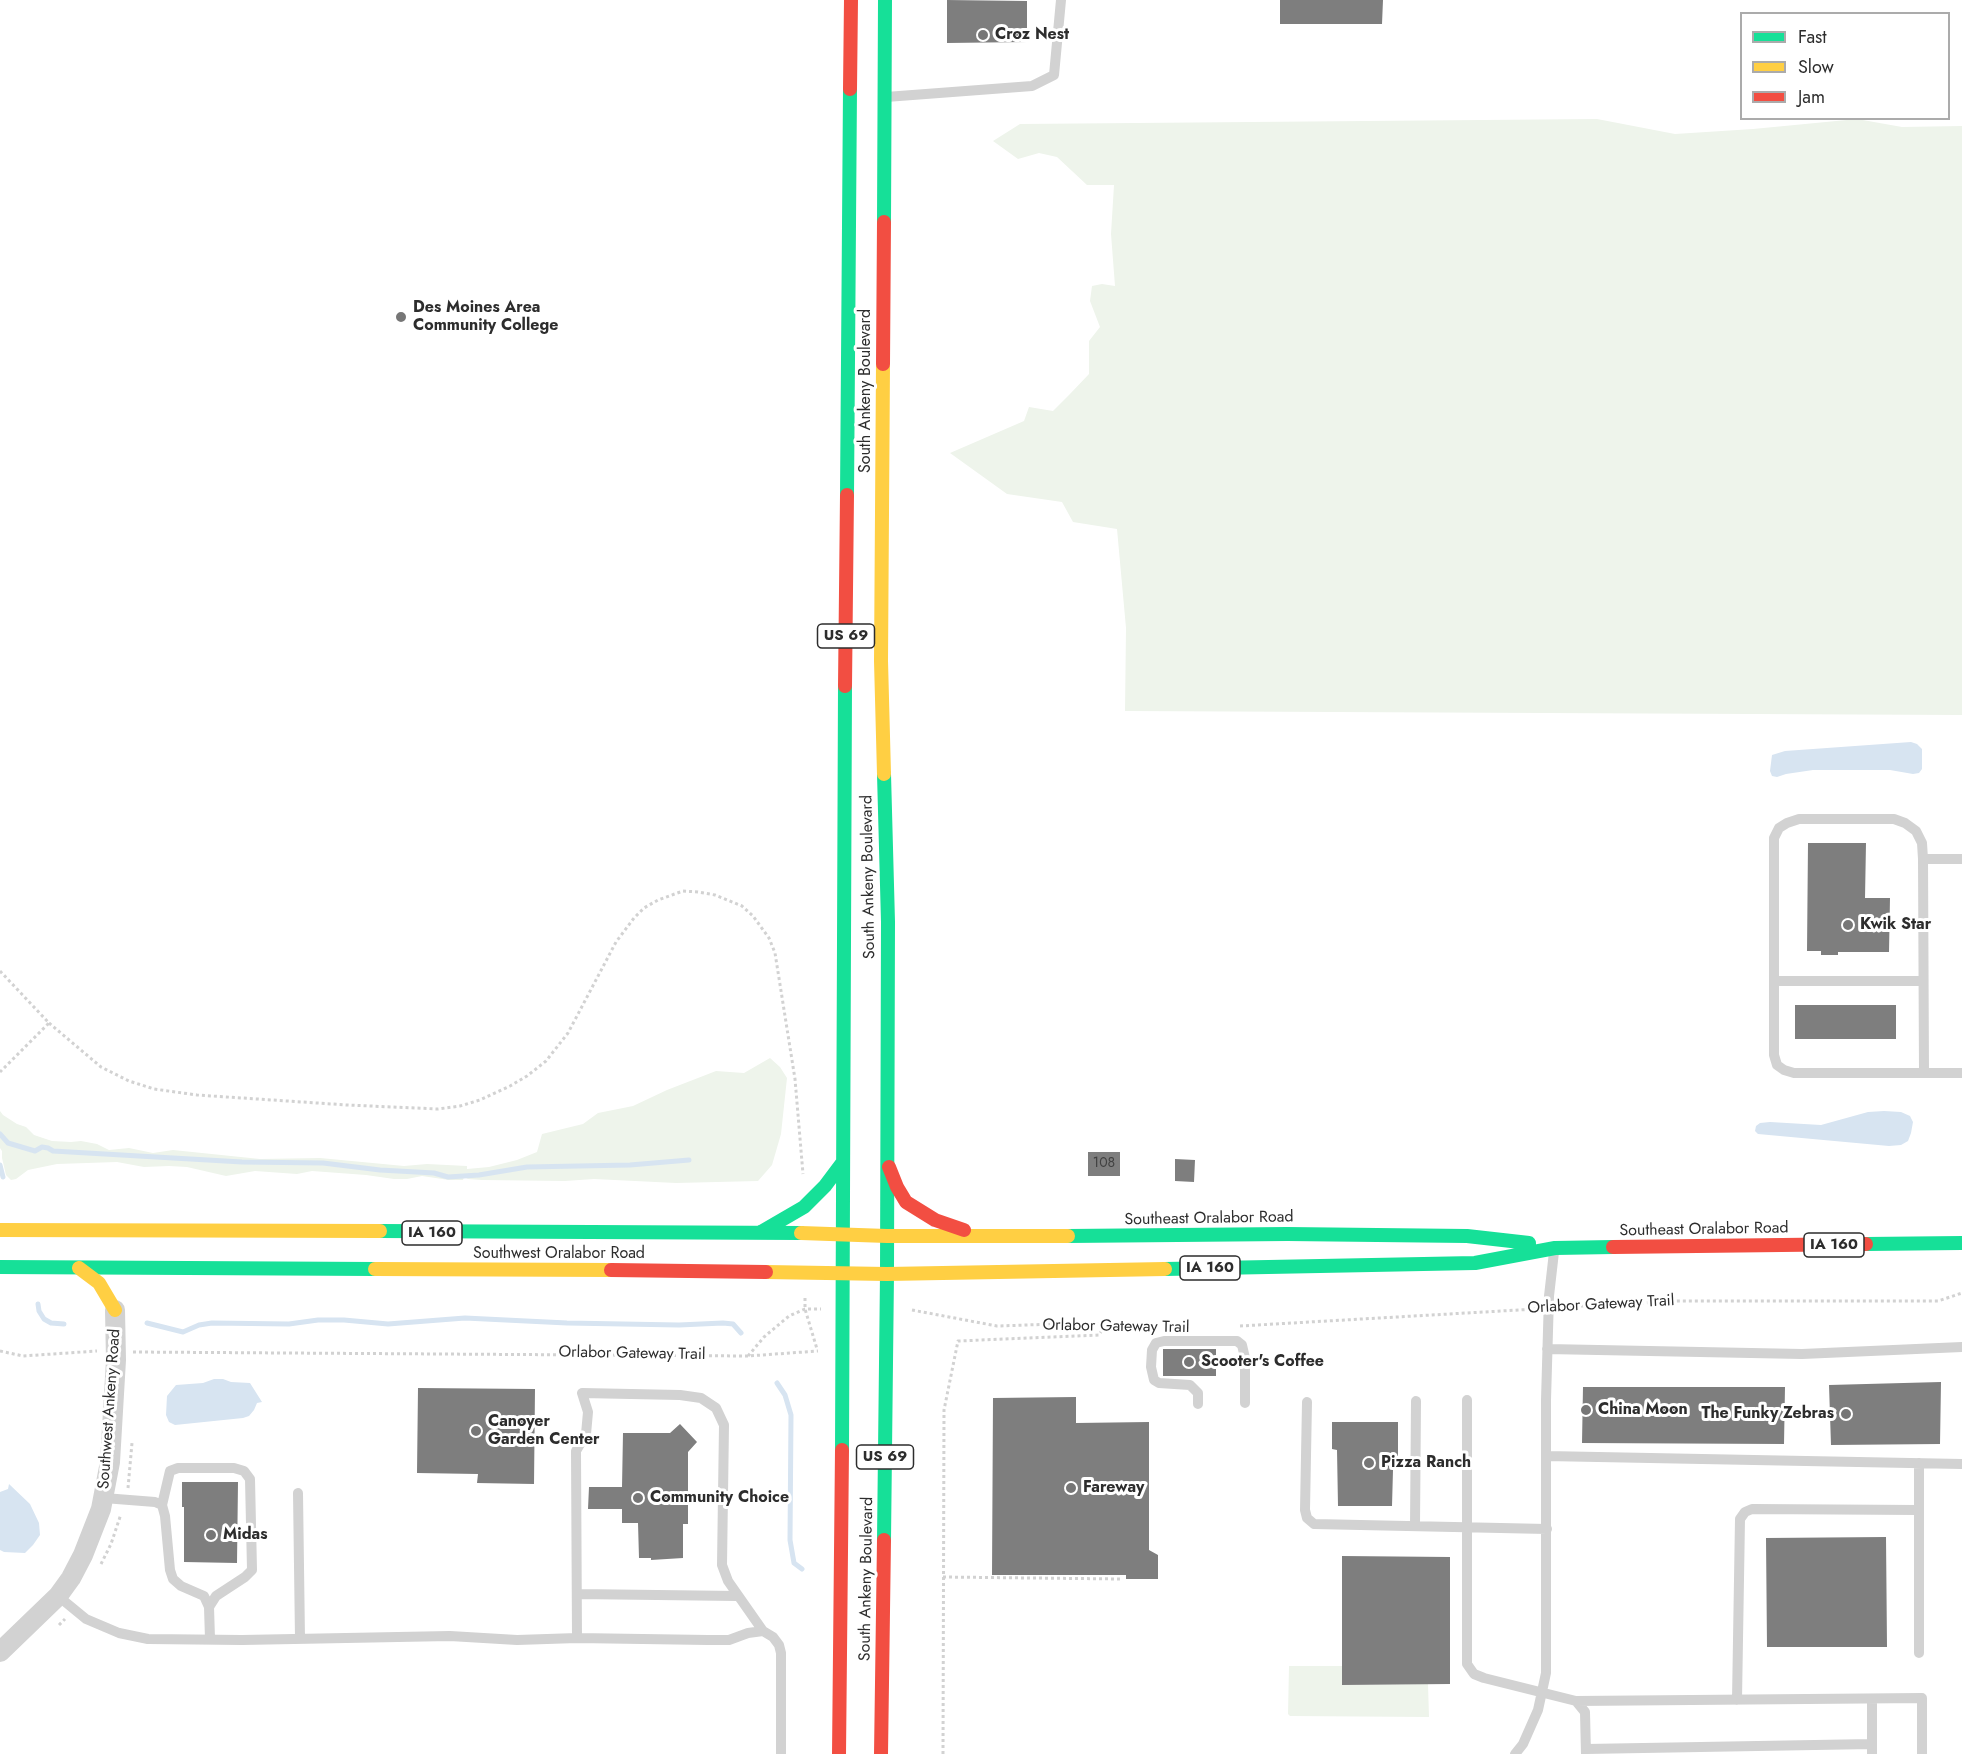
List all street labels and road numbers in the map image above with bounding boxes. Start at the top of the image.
street label: South Ankeny Boulevard [856,309,876,473]
road number: US 69 [818,624,874,648]
street label: South Ankeny Boulevard [858,795,880,959]
street label: Southeast Oralabor Road [1124,1208,1294,1230]
street label: Southeast Oralabor Road [1619,1219,1789,1241]
road number: IA 160 [402,1221,462,1245]
road number: IA 160 [1804,1233,1864,1257]
street label: Southwest Oralabor Road [473,1244,645,1264]
road number: IA 160 [1180,1256,1240,1280]
street label: Orlabor Gateway Trail [1527,1292,1675,1318]
street label: Orlabor Gateway Trail [1042,1316,1190,1338]
street label: Southwest Ankeny Road [95,1328,125,1490]
street label: Orlabor Gateway Trail [558,1343,706,1365]
road number: US 69 [856,1445,914,1469]
street label: South Ankeny Boulevard [856,1497,878,1661]

